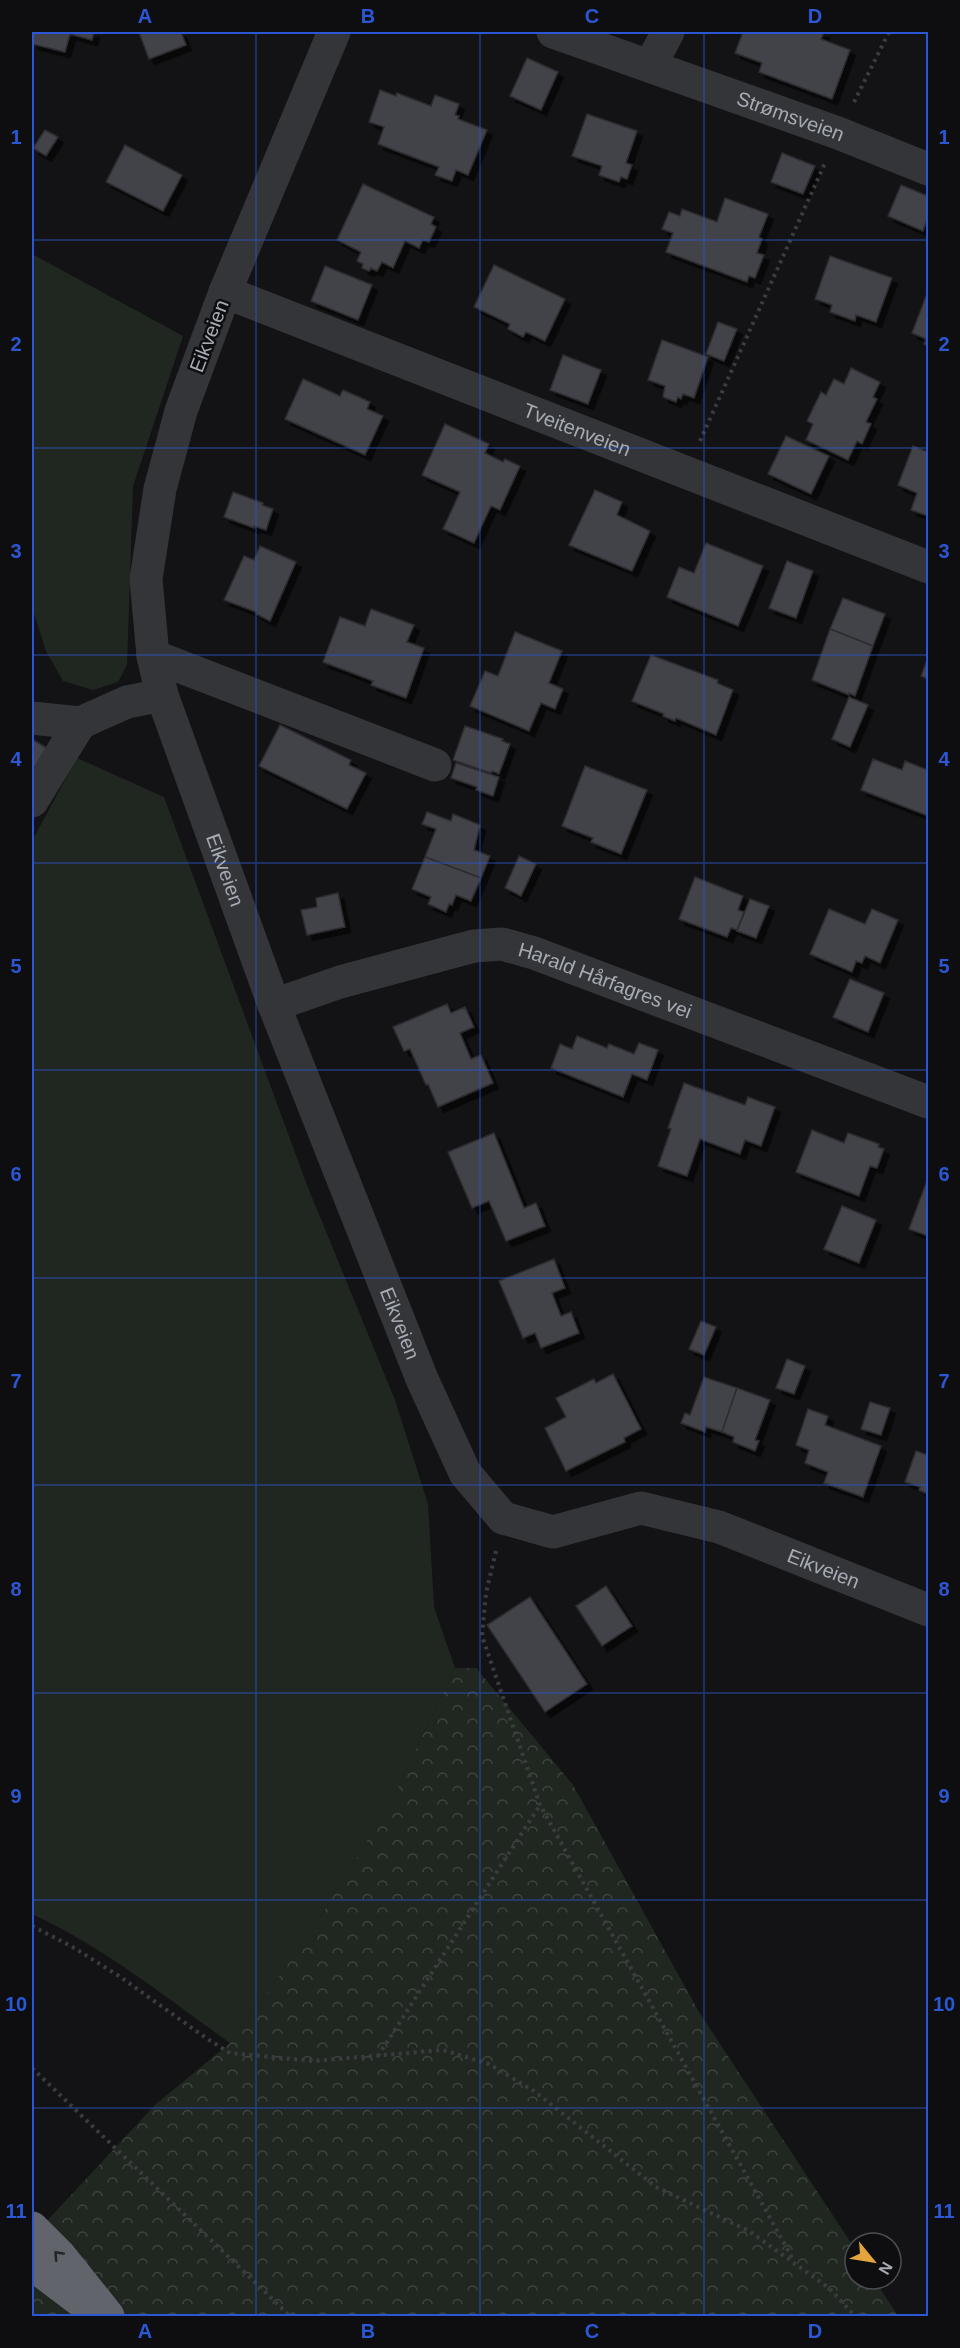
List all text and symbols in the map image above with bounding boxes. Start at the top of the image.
text: A [138,5,152,27]
text: B [361,5,375,27]
text: C [585,5,599,27]
text: D [808,5,822,27]
street label: Strømsveien [734,87,847,145]
text: 1 [10,126,22,148]
text: 1 [938,126,950,148]
street label: Eikveien [185,297,233,375]
text: 2 [10,333,22,355]
text: 2 [938,333,950,355]
street label: Tveitenveien [520,399,634,461]
text: 3 [10,540,22,562]
text: 3 [938,540,950,562]
text: 4 [10,748,22,770]
text: 4 [938,748,950,770]
street label: Eikveien [202,831,248,909]
street label: Harald Hårfagres vei [516,938,695,1023]
text: 5 [10,955,22,977]
text: 5 [938,955,950,977]
text: 6 [10,1163,22,1185]
text: 6 [938,1163,950,1185]
street label: Eikveien [376,1284,424,1363]
text: 7 [10,1370,22,1392]
text: 7 [938,1370,950,1392]
street label: Eikveien [784,1544,863,1593]
text: 8 [10,1578,22,1600]
text: 8 [938,1578,950,1600]
text: 9 [10,1785,22,1807]
text: 9 [938,1785,950,1807]
text: 10 [5,1993,27,2015]
text: 10 [933,1993,955,2015]
text: 11 [5,2200,27,2222]
text: 11 [933,2200,955,2222]
north arrow [843,2231,903,2291]
one-way arrow [55,2251,66,2262]
text: N [875,2259,896,2278]
text: A [138,2320,152,2342]
text: B [361,2320,375,2342]
text: C [585,2320,599,2342]
text: D [808,2320,822,2342]

